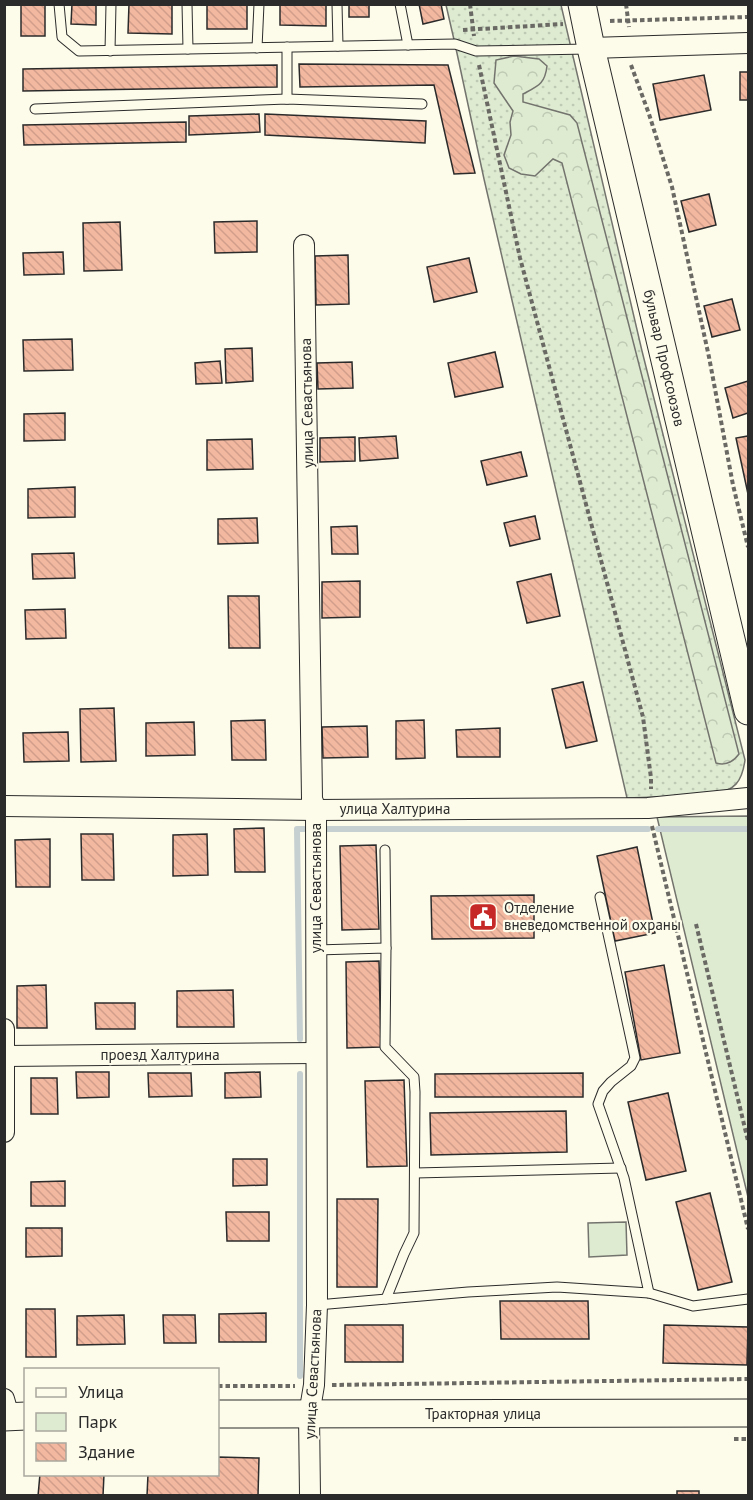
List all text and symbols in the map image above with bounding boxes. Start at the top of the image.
street label: бульвар Профсоюзов [640,288,689,428]
street label: улица Севастьянова [296,338,317,468]
street label: улица Халтурина [340,799,450,818]
street label: улица Севастьянова [306,823,325,953]
place label: Отделение вневедомственной охраны [504,898,681,934]
public building icon: Отделение вневедомственной охраны [467,901,499,933]
street label: проезд Халтурина [100,1045,220,1064]
street label: улица Севастьянова [300,1308,325,1440]
legend [24,1368,219,1476]
text: Улица [78,1380,124,1403]
street label: Тракторная улица [425,1404,541,1423]
text: Парк [78,1410,118,1433]
text: Здание [78,1440,135,1463]

